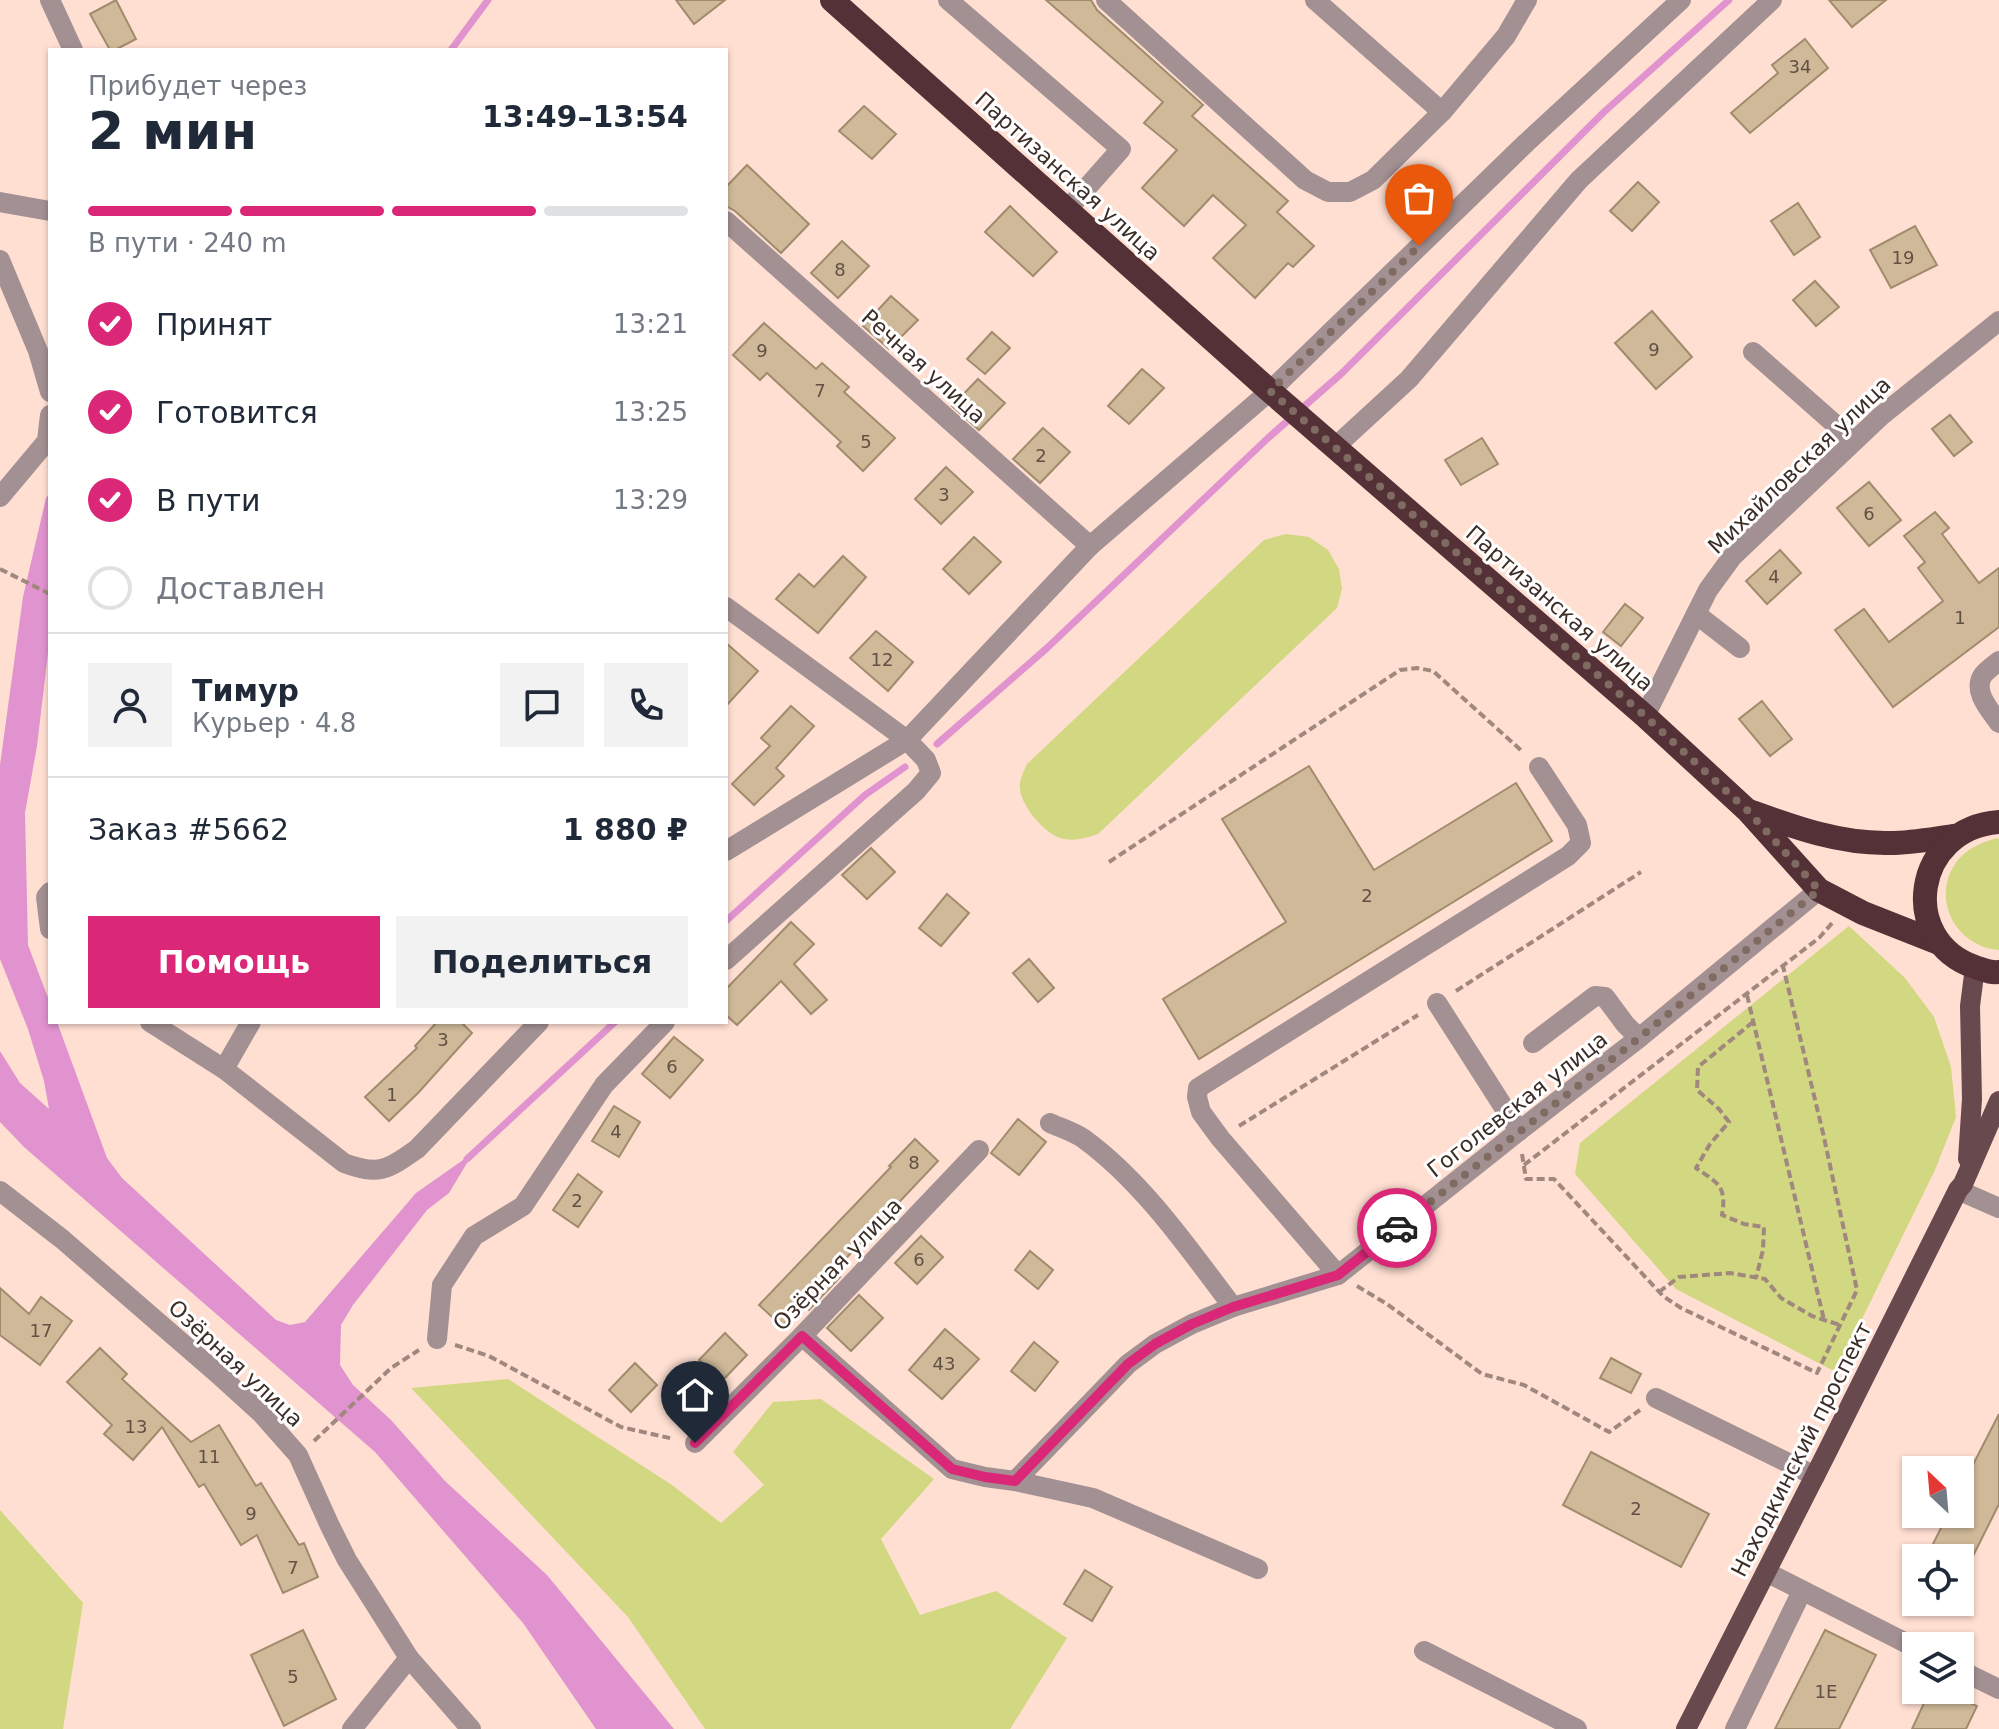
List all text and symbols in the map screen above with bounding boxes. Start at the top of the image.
house number: 34 [1789,56,1811,77]
text: Прибудет через [88,71,307,101]
street label: Партизанская улица [970,87,1165,266]
text: 13:49–13:54 [482,99,688,134]
text: 2 мин [88,101,257,161]
pin [1385,164,1453,246]
icon: bag [1397,176,1441,220]
text: В пути · 240 m [88,228,287,258]
house number: 19 [1892,247,1914,268]
house number: 8 [834,259,846,280]
icon: check [88,302,132,346]
street label: Речная улица [857,304,991,428]
text: Принят [156,307,272,342]
text: 13:21 [613,309,688,339]
house number: 9 [1648,339,1660,360]
house number: 9 [756,340,768,361]
street label: Михайловская улица [1703,372,1896,559]
house number: 7 [814,380,826,401]
icon: check [88,390,132,434]
text: Готовится [156,395,318,430]
text: 13:25 [613,397,688,427]
house number: 5 [860,431,872,452]
house number: 2 [1035,445,1047,466]
icon: check [88,478,132,522]
text: В пути [156,483,260,518]
house number: 3 [938,484,950,505]
text: 13:29 [613,485,688,515]
house number: 6 [1863,503,1875,524]
street label: Партизанская улица [1461,520,1658,696]
house number: 4 [1768,566,1780,587]
text: Доставлен [156,571,325,606]
house number: 1 [1954,607,1966,628]
house number: 12 [871,649,893,670]
button: person [88,663,172,747]
button: chat [500,663,584,747]
button: phone [604,663,688,747]
text: Тимур [192,673,299,708]
text: Курьер · 4.8 [192,708,356,738]
text: Заказ #5662 [88,812,289,847]
text: 1 880 ₽ [563,812,688,847]
house number: 2 [1361,885,1373,906]
button: Помощь [88,916,380,1008]
button: Поделиться [396,916,688,1008]
street label: Гоголевская улица [1422,1026,1612,1182]
house number: 3 [437,1029,449,1050]
house number: 6 [666,1056,678,1077]
house number: 1 [386,1084,398,1105]
house number: 4 [610,1121,622,1142]
house number: 8 [908,1152,920,1173]
courier [1357,1188,1437,1268]
house number: 2 [571,1190,583,1211]
street label: Озёрная улица [768,1193,907,1336]
icon: car [1375,1206,1419,1250]
house number: 6 [913,1249,925,1270]
street label: Озёрная улица [163,1295,308,1432]
street label: Находкинский проспект [1726,1317,1877,1581]
house number: 17 [30,1320,52,1341]
house number: 43 [933,1353,955,1374]
pin [661,1361,729,1443]
icon: home [673,1373,717,1417]
house number: 13 [125,1416,147,1437]
house number: 11 [198,1446,220,1467]
north arrow [1902,1456,1974,1528]
map controls [1902,1456,1974,1704]
house number: 2 [1630,1498,1642,1519]
house number: 9 [245,1503,257,1524]
button: locate [1902,1544,1974,1616]
house number: 7 [287,1557,299,1578]
button: layers [1902,1632,1974,1704]
house number: 5 [287,1666,299,1687]
house number: 1Е [1815,1681,1837,1702]

